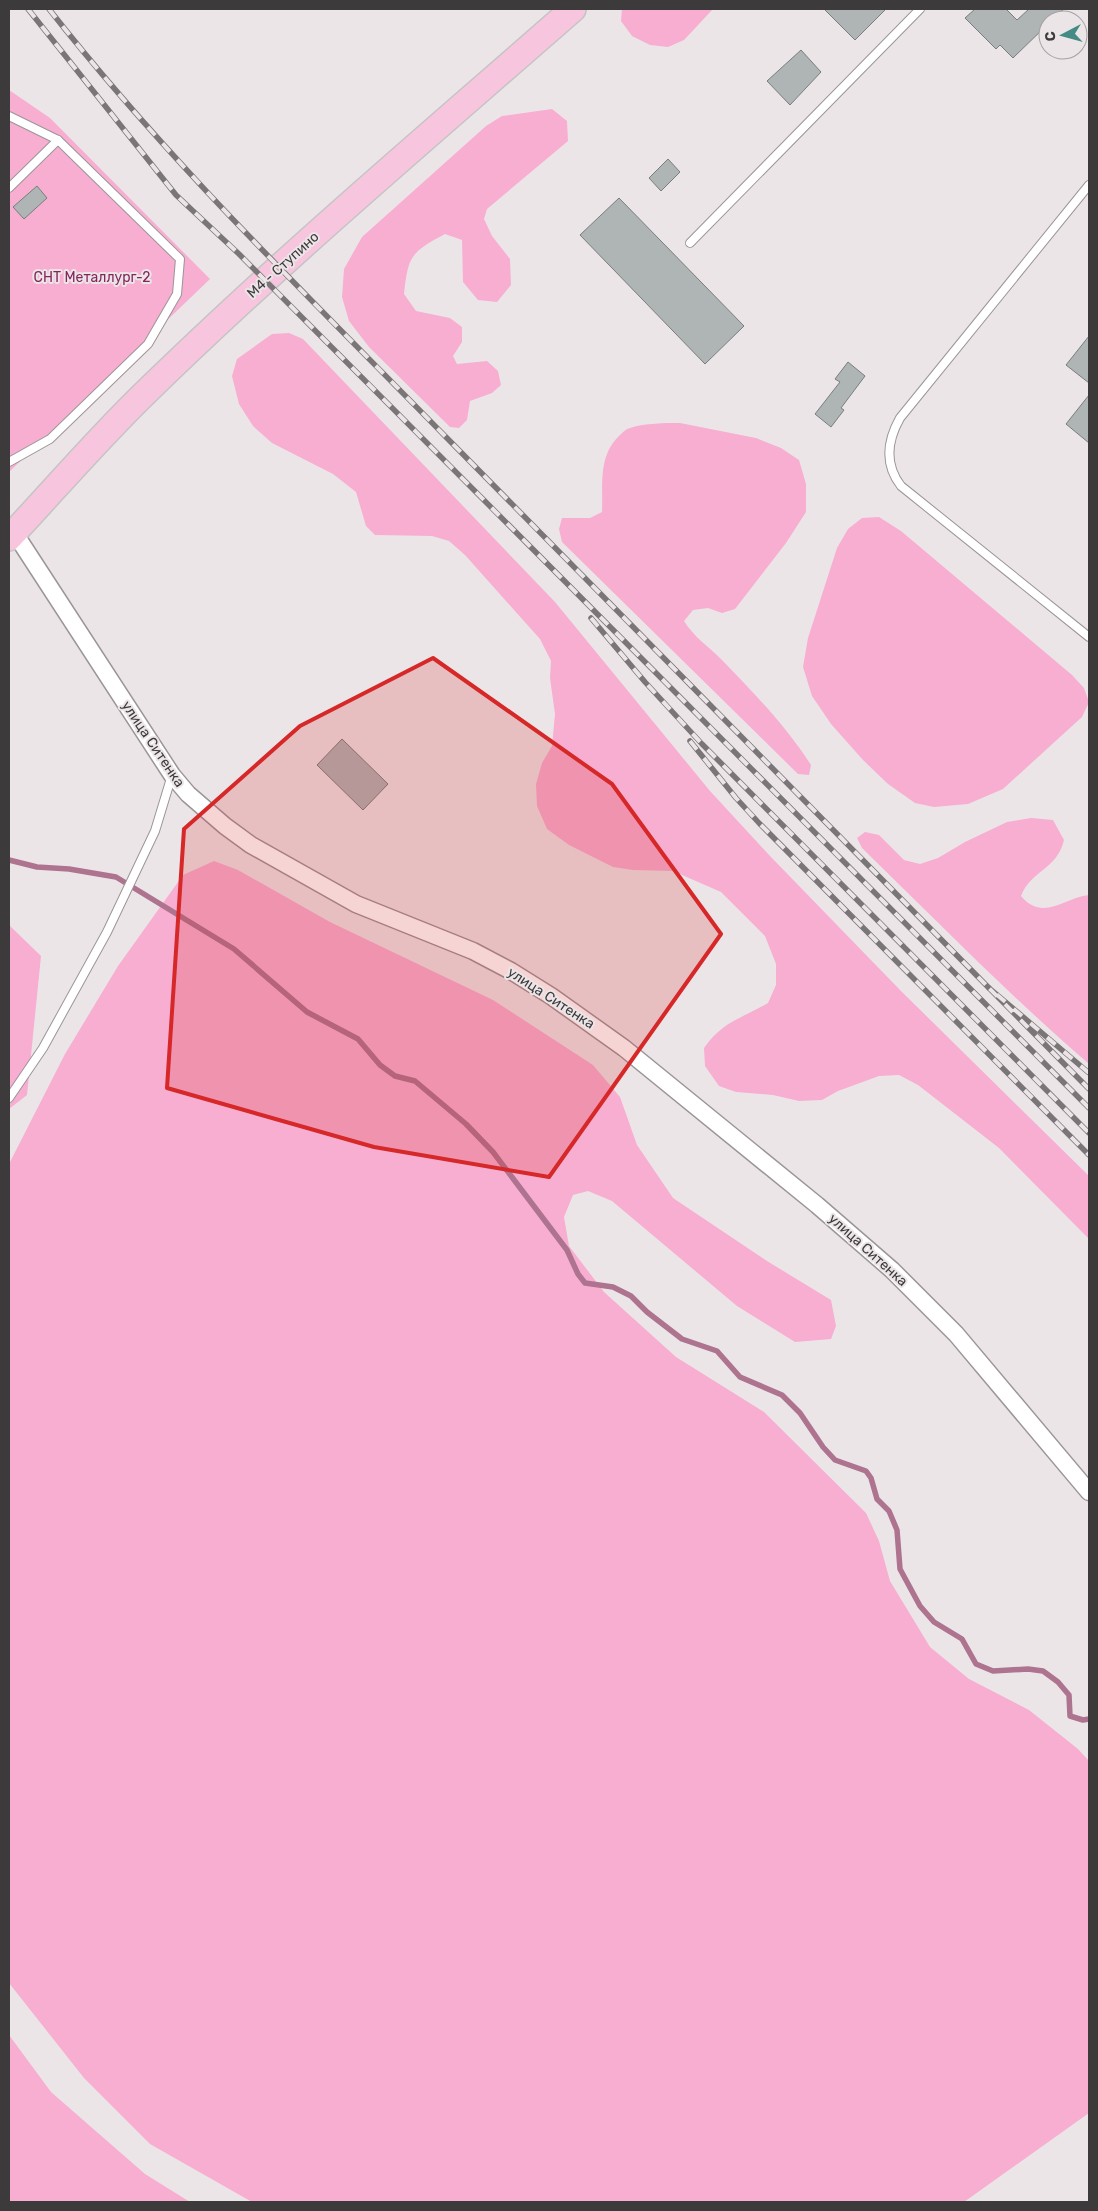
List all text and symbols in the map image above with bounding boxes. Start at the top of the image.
north arrow [1038,10,1088,60]
text: С [1042,30,1060,42]
street label: М4 - Ступино [243,228,323,302]
park label: СНТ Металлург-2 [34,269,150,286]
street label: улица Ситенка [118,698,188,790]
street label: улица Ситенка [504,964,598,1032]
street label: улица Ситенка [825,1210,911,1290]

